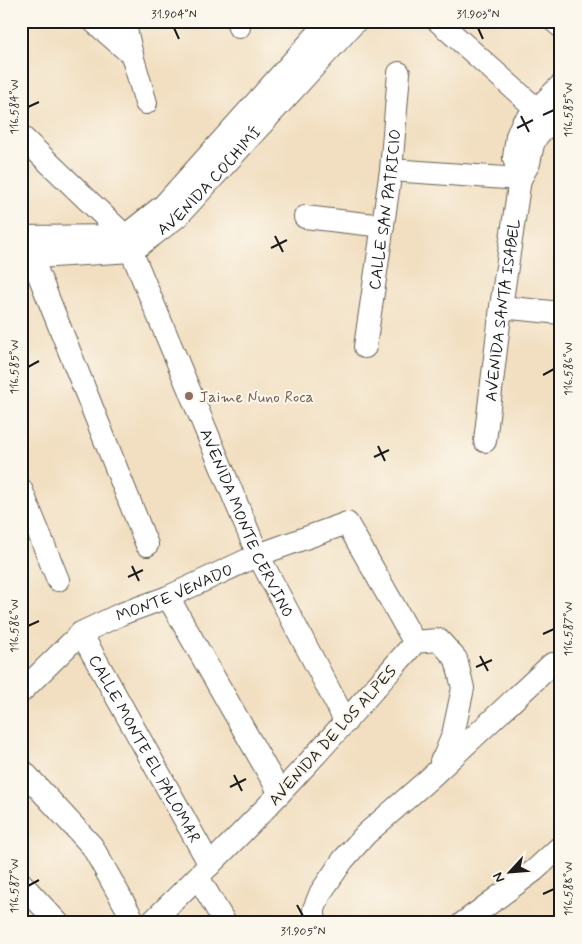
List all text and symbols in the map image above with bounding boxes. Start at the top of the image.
text: 31.904°N [151,7,197,23]
text: 31.903°N [456,7,500,23]
text: 116.584°W [7,79,23,134]
text: 116.585°W [561,83,577,137]
street label: AVENIDA COCHIMÍ [153,122,267,241]
street label: CALLE SAN PATRICIO [365,128,406,291]
street label: AVENIDA SANTA ISABEL [481,217,526,403]
text: 116.585°W [7,340,23,394]
text: 116.586°W [561,342,577,396]
place label: Jaime Nuno Roca [199,387,314,408]
marker: Jaime Nuno Roca [183,390,195,402]
street label: AVENIDA MONTE CERVINO [194,426,298,621]
street label: MONTE VENADO [113,559,237,627]
text: 116.586°W [7,599,23,653]
text: 116.587°W [561,602,577,656]
street label: CALLE MONTE EL PALOMAR [83,651,204,847]
street label: AVENIDA DE LOS ALPES [264,661,402,811]
north arrow [484,846,534,896]
text: 116.587°W [7,859,23,913]
text: 116.588°W [561,862,577,916]
text: N [489,869,509,885]
text: 31.905°N [281,924,325,940]

